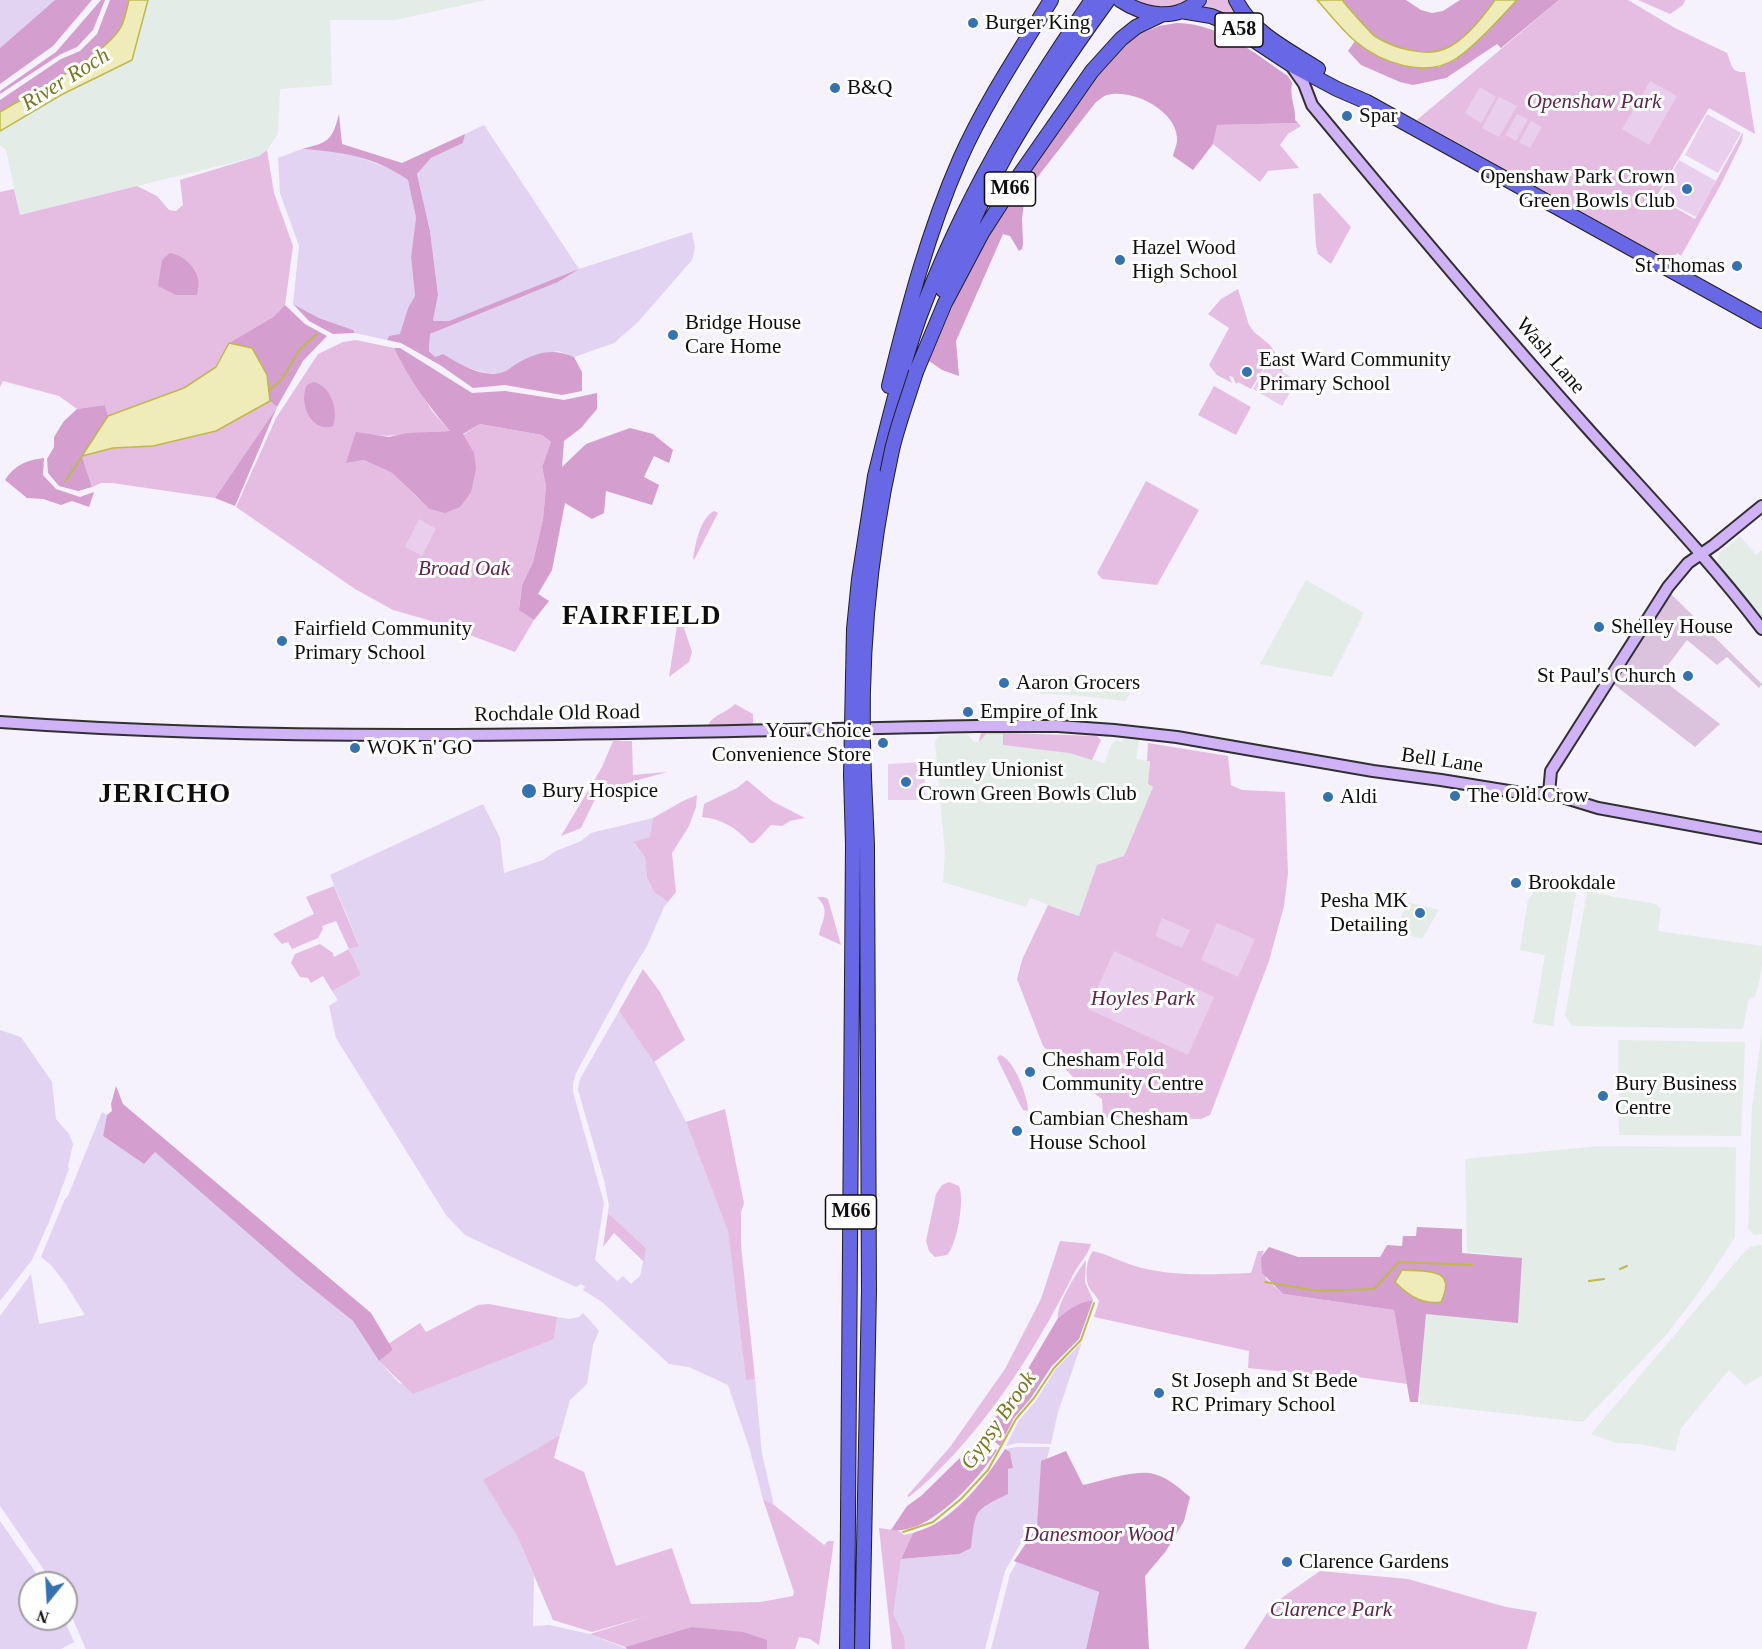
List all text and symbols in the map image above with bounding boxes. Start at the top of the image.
place label: Burger King [985,10,1090,36]
road number: A58 [1215,13,1263,47]
marker: Burger King [966,16,980,30]
water label: River Roch [17,43,115,117]
place label: B&Q [847,75,893,101]
marker: B&Q [828,81,842,95]
park label: Openshaw Park [1527,89,1661,115]
place label: Spar [1359,103,1397,129]
marker: Spar [1340,109,1354,123]
place label: Openshaw Park Crown Green Bowls Club [1480,164,1675,214]
road number: M66 [984,172,1036,206]
marker: Openshaw Park Crown Green Bowls Club [1680,182,1694,196]
place label: Hazel Wood High School [1132,235,1238,285]
marker: Hazel Wood High School [1113,253,1127,267]
place label: St Thomas [1635,253,1725,279]
marker: St Thomas [1730,259,1744,273]
place label: Bridge House Care Home [685,310,801,360]
street label: Wash Lane [1510,313,1590,399]
marker: Bridge House Care Home [666,328,680,342]
place label: East Ward Community Primary School [1259,347,1451,397]
marker: East Ward Community Primary School [1240,365,1254,379]
park label: Broad Oak [418,556,510,582]
district label: FAIRFIELD [562,601,722,633]
place label: Shelley House [1611,614,1733,640]
place label: Fairfield Community Primary School [294,616,472,666]
marker: Shelley House [1592,620,1606,634]
marker: Fairfield Community Primary School [275,634,289,648]
place label: St Paul's Church [1537,663,1676,689]
marker: St Paul's Church [1681,669,1695,683]
place label: Aaron Grocers [1016,670,1140,696]
marker: Aaron Grocers [997,676,1011,690]
place label: Empire of Ink [980,699,1098,725]
street label: Rochdale Old Road [474,700,640,728]
marker: Empire of Ink [961,705,975,719]
place label: Your Choice Convenience Store [712,718,871,768]
place label: WOK n' GO [367,735,472,761]
marker: Your Choice Convenience Store [876,736,890,750]
marker: WOK n' GO [348,741,362,755]
street label: Bell Lane [1400,743,1484,779]
place label: Huntley Unionist Crown Green Bowls Club [918,757,1137,807]
marker: Huntley Unionist Crown Green Bowls Club [899,775,913,789]
place label: Bury Hospice [542,778,658,804]
district label: JERICHO [98,779,232,811]
marker: Bury Hospice [520,782,538,800]
place label: The Old Crow [1467,783,1588,809]
place label: Aldi [1340,784,1377,810]
marker: The Old Crow [1448,789,1462,803]
marker: Aldi [1321,790,1335,804]
place label: Brookdale [1528,870,1615,896]
marker: Brookdale [1509,876,1523,890]
place label: Pesha MK Detailing [1320,888,1408,938]
marker: Pesha MK Detailing [1413,906,1427,920]
park label: Hoyles Park [1091,986,1195,1012]
place label: Chesham Fold Community Centre [1042,1047,1204,1097]
marker: Chesham Fold Community Centre [1023,1065,1037,1079]
place label: Bury Business Centre [1615,1071,1737,1121]
marker: Bury Business Centre [1596,1089,1610,1103]
place label: Cambian Chesham House School [1029,1106,1188,1156]
marker: Cambian Chesham House School [1010,1124,1024,1138]
road number: M66 [826,1195,876,1229]
water label: Gypsy Brook [956,1367,1042,1475]
place label: St Joseph and St Bede RC Primary School [1171,1368,1358,1418]
marker: St Joseph and St Bede RC Primary School [1152,1386,1166,1400]
park label: Danesmoor Wood [1024,1522,1174,1548]
place label: Clarence Gardens [1299,1549,1449,1575]
marker: Clarence Gardens [1280,1555,1294,1569]
north arrow [18,1571,78,1631]
park label: Clarence Park [1270,1597,1392,1623]
text: N [35,1607,51,1627]

